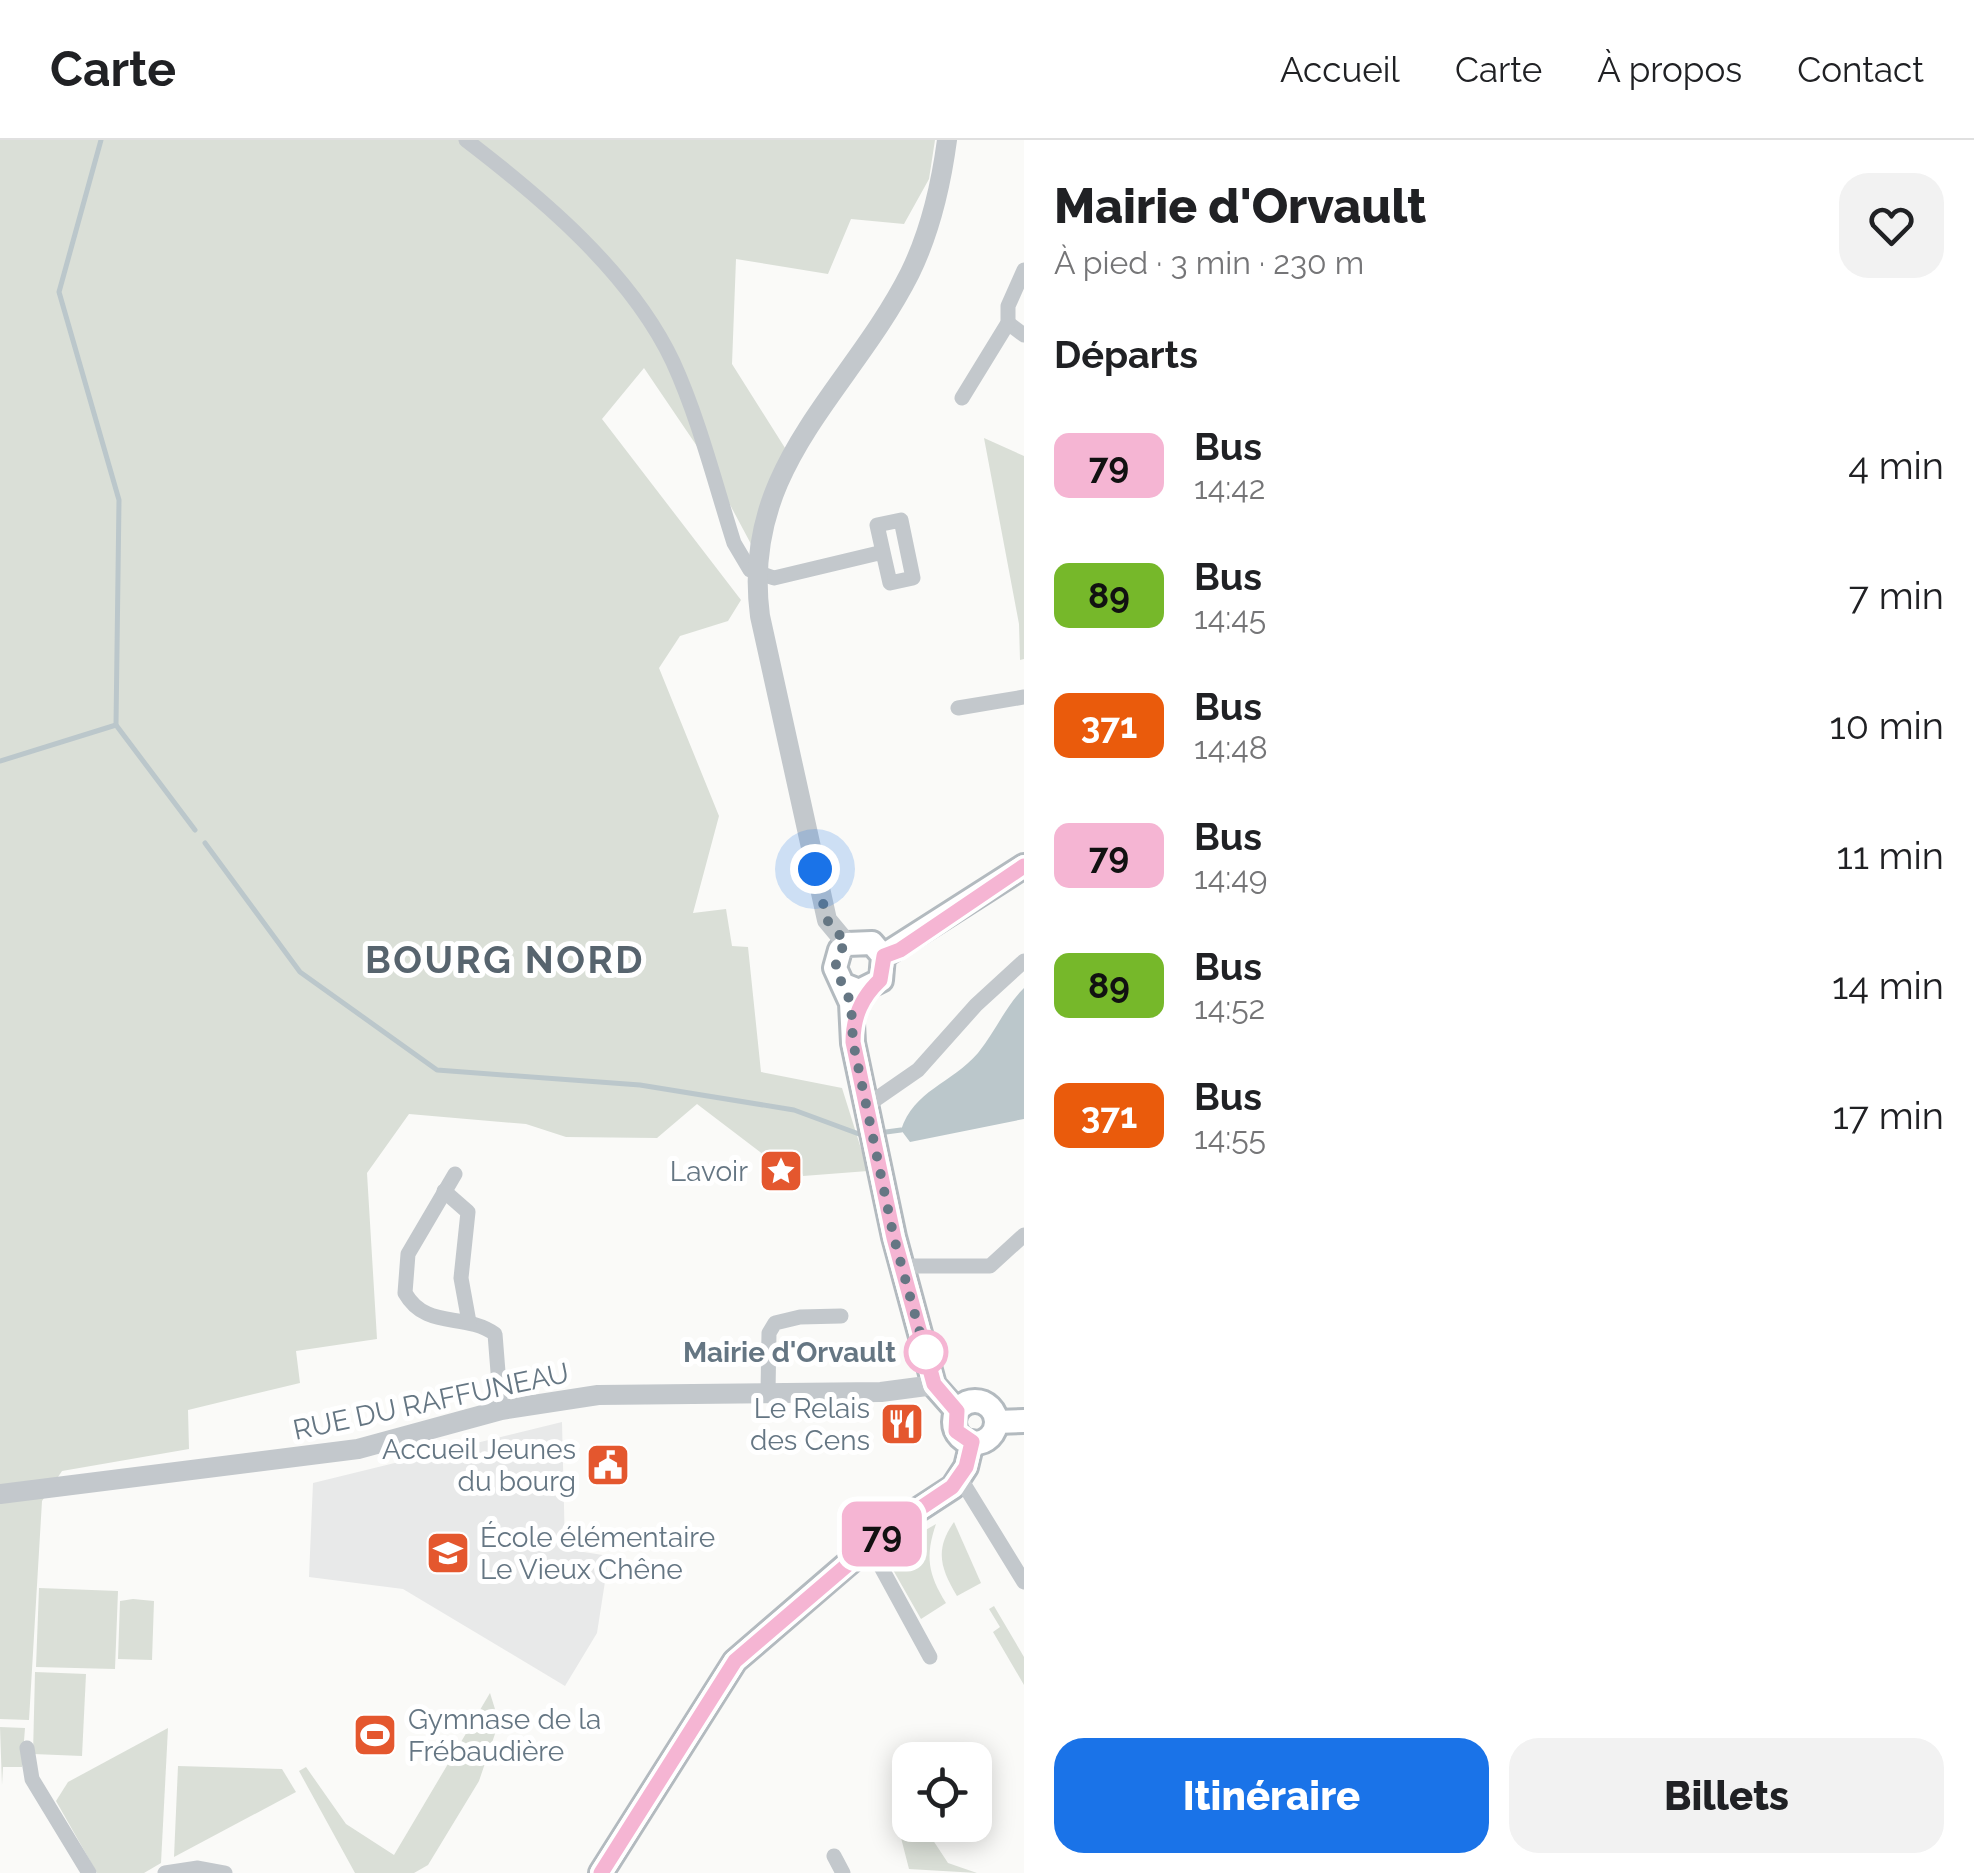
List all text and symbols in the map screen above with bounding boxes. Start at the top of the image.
text: Carte [50,41,176,97]
text: Accueil [1280,49,1400,90]
text: Carte [1455,49,1542,90]
text: À propos [1597,49,1742,90]
text: Contact [1797,49,1924,90]
button: heart [1839,173,1944,278]
text: Mairie d'Orvault [1054,178,1426,234]
text: À pied · 3 min · 230 m [1054,244,1364,281]
text: Départs [1054,332,1198,377]
text: Bus [1194,424,1262,469]
text: 4 min [1848,443,1944,488]
text: 79 [1089,445,1129,486]
text: 14:42 [1194,469,1265,506]
text: Bus [1194,554,1262,599]
text: 7 min [1849,573,1944,618]
text: 89 [1088,575,1130,616]
text: 14:45 [1194,599,1266,636]
text: Bus [1194,684,1262,729]
text: 10 min [1829,703,1944,748]
text: 371 [1081,705,1137,746]
text: 14:48 [1194,729,1268,766]
text: Bus [1194,814,1262,859]
text: 11 min [1836,833,1944,878]
text: 79 [1089,835,1129,876]
your location [790,844,840,894]
text: 14:49 [1194,859,1267,896]
district label: BOURG NORD [365,937,645,982]
text: Bus [1194,944,1262,989]
text: 14 min [1832,963,1944,1008]
text: 89 [1088,965,1130,1006]
text: 14:52 [1194,989,1265,1026]
text: Bus [1194,1074,1262,1119]
text: 17 min [1833,1093,1944,1138]
text: 371 [1081,1095,1137,1136]
text: 14:55 [1194,1119,1266,1156]
place icon: Lavoir [758,1148,804,1194]
place label: Lavoir [670,1155,748,1188]
marker: Mairie d'Orvault [905,1331,947,1373]
place label: Mairie d'Orvault [683,1336,896,1369]
street label: RUE DU RAFFUNEAU [290,1356,572,1447]
place label: Le Relais des Cens [750,1392,870,1457]
restaurant icon: Le Relais des Cens [879,1401,925,1447]
place label: Accueil Jeunes du bourg [382,1433,576,1498]
public building icon: Accueil Jeunes du bourg [585,1442,631,1488]
line badge: 79 [837,1502,927,1566]
text: 79 [862,1514,902,1555]
place label: École élémentaire Le Vieux Chêne [480,1521,715,1586]
school or university icon: École élémentaire Le Vieux Chêne [425,1530,471,1576]
place label: Gymnase de la Frébaudière [408,1703,601,1768]
sports icon: Gymnase de la Frébaudière [352,1712,398,1758]
button: Itinéraire [1054,1738,1489,1853]
button: Billets [1509,1738,1944,1853]
map controls [892,1742,992,1842]
button: locate [892,1742,992,1842]

